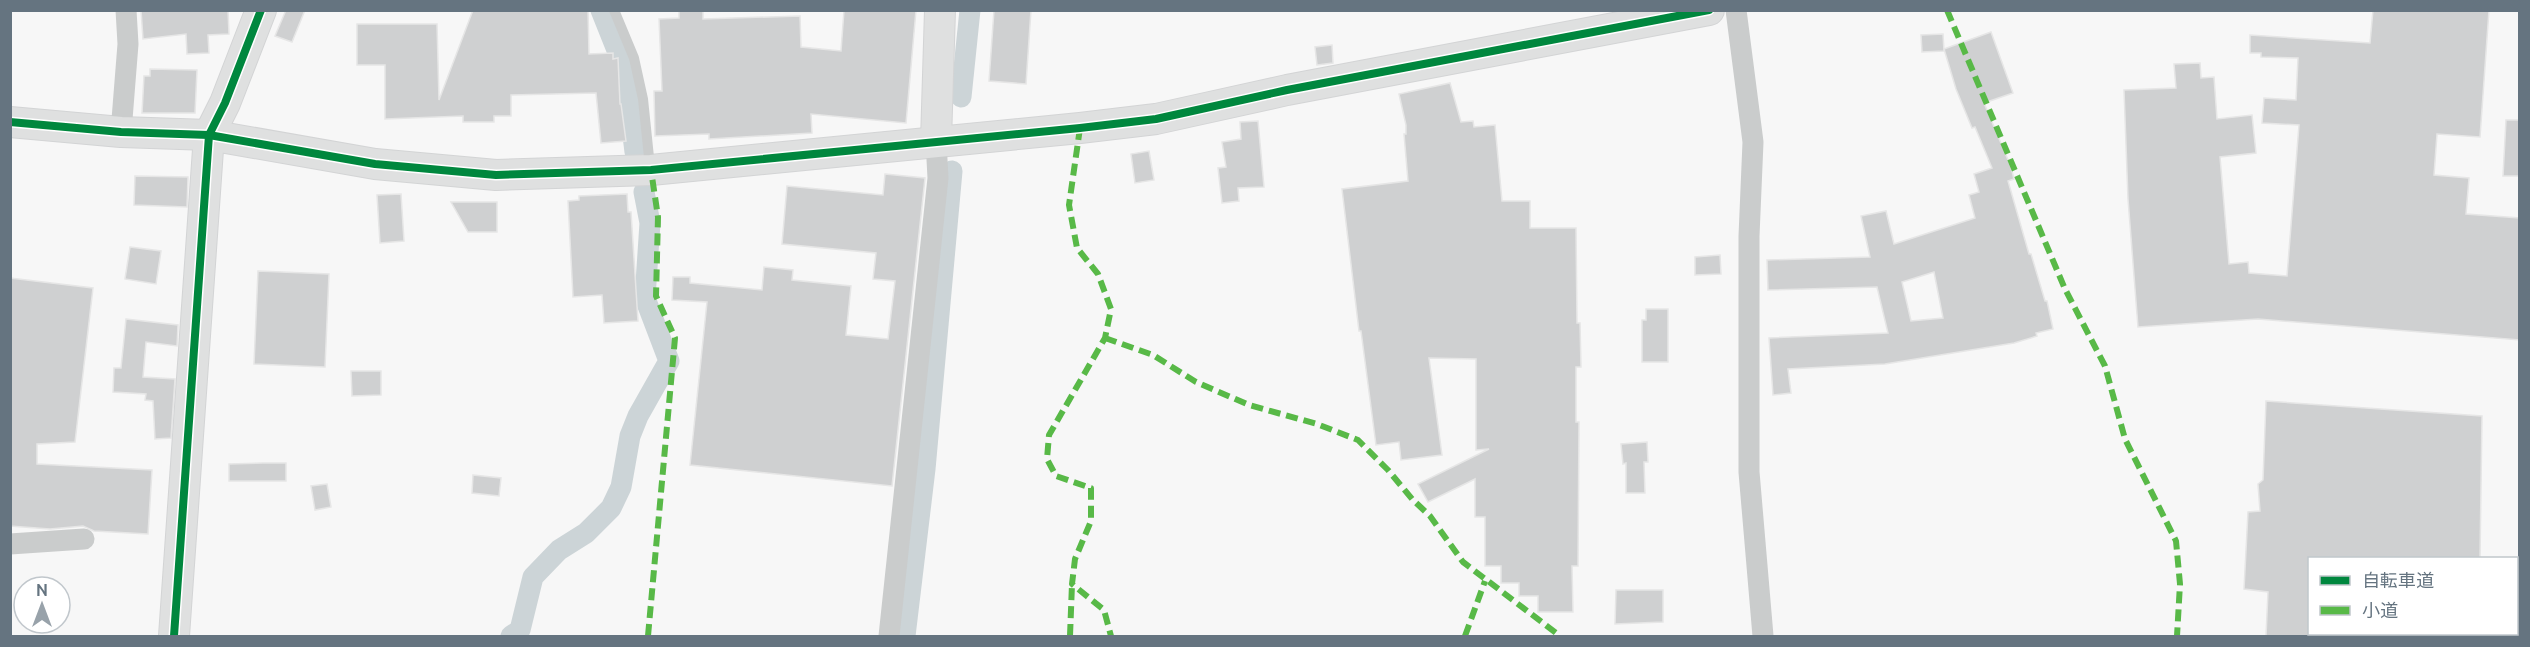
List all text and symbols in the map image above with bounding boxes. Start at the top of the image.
legend [2308,557,2518,635]
text: 自転車道 [2362,570,2434,590]
north arrow [12,575,72,635]
text: N [36,581,48,599]
text: 小道 [2362,600,2398,620]

